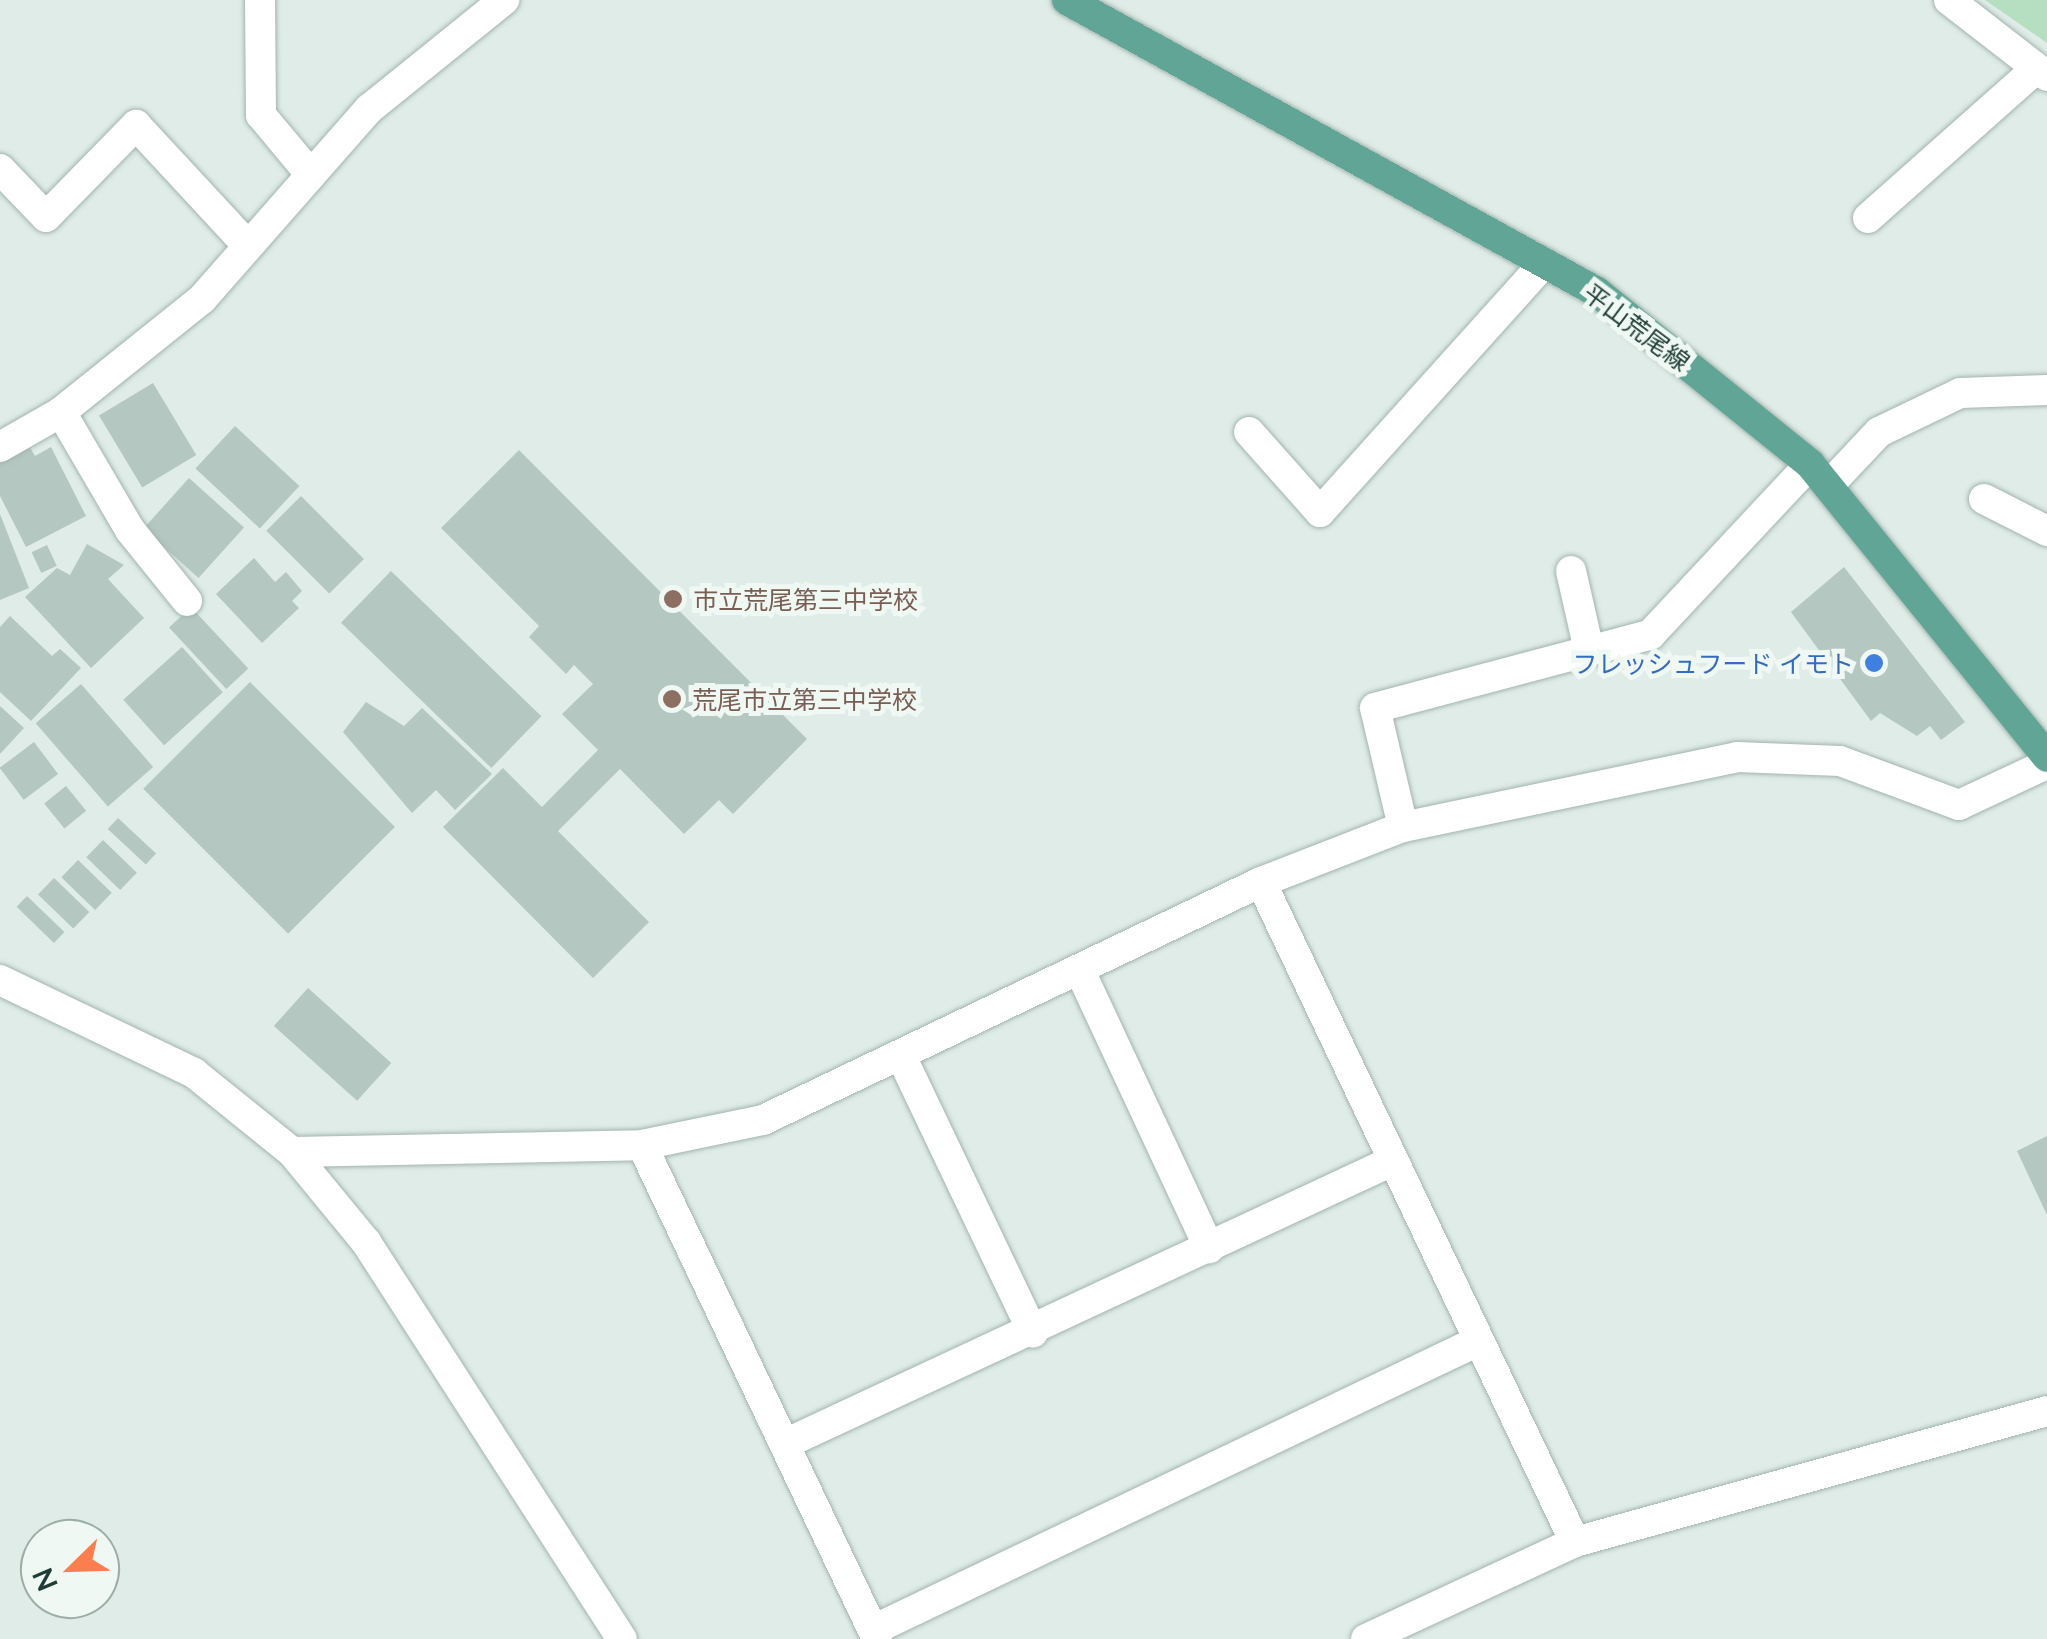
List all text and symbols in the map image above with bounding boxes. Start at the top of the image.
street label: 平山荒尾線 [1578,277,1696,377]
place label: 市立荒尾第三中学校 [693,584,918,614]
marker: 市立荒尾第三中学校 [662,588,684,610]
place label: フレッシュフード イモト [1573,648,1854,678]
marker: フレッシュフード イモト [1863,652,1885,674]
place label: 荒尾市立第三中学校 [692,684,917,714]
marker: 荒尾市立第三中学校 [661,688,683,710]
north arrow [20,1519,120,1619]
text: N [24,1563,64,1597]

